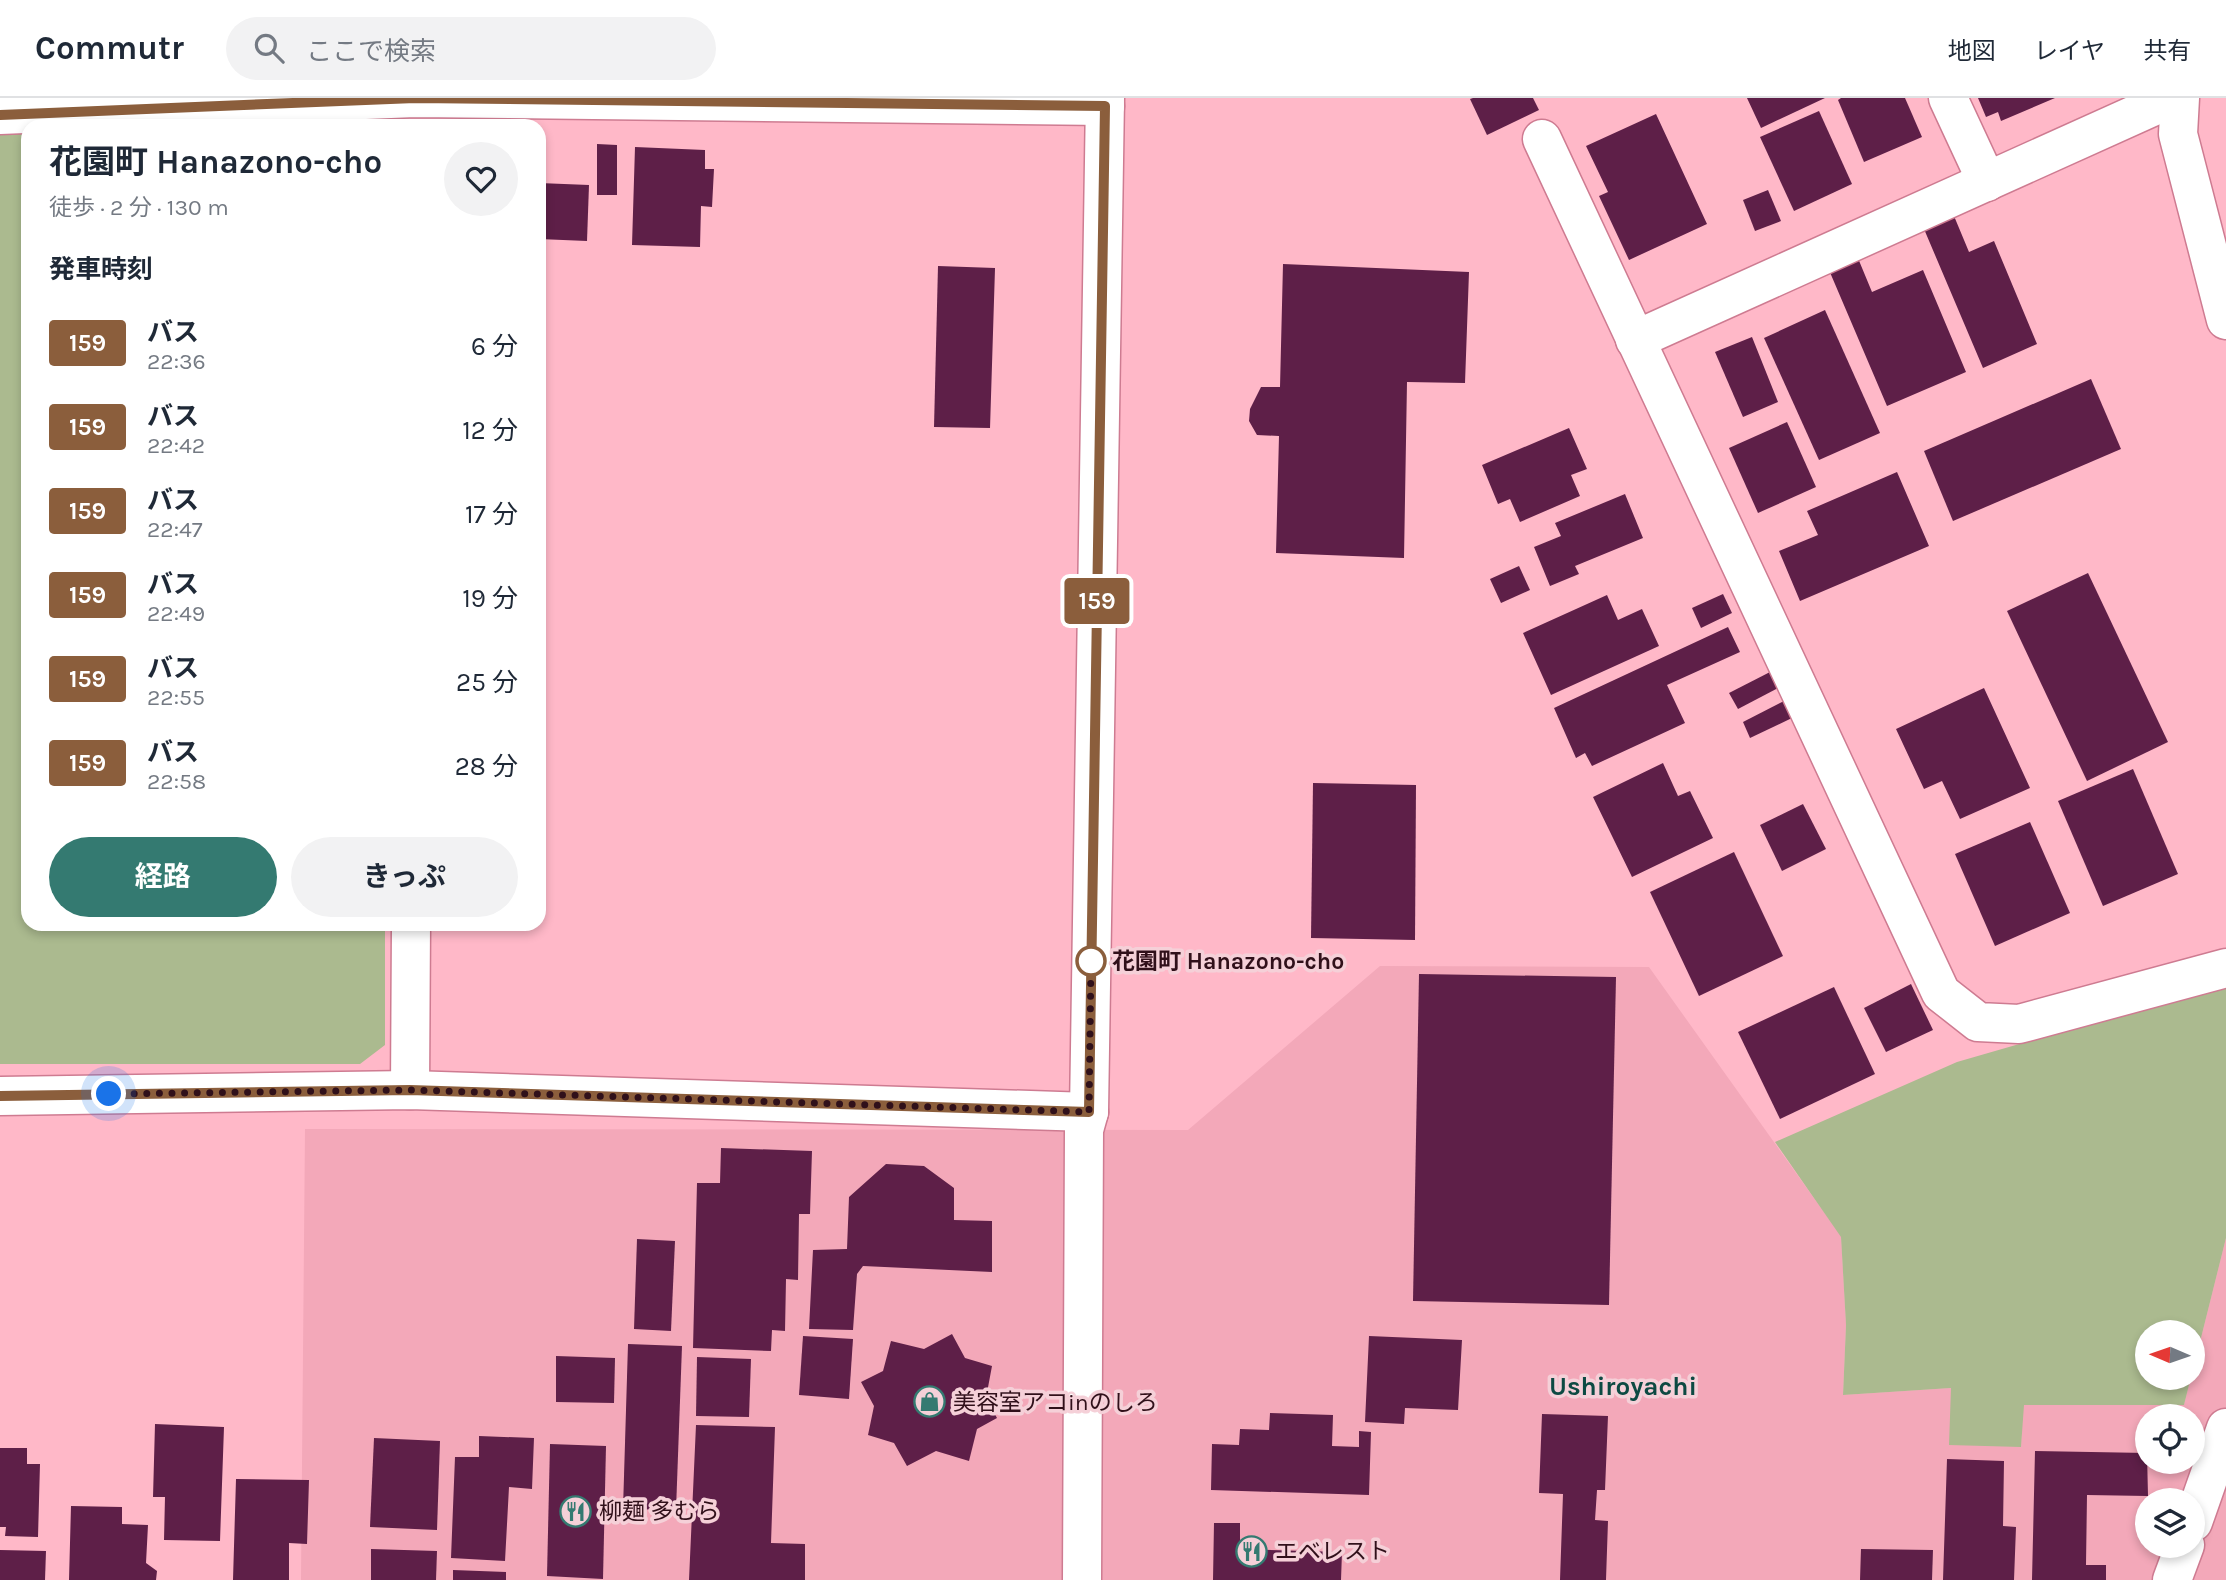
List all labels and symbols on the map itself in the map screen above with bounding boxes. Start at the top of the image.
line badge: 159 [1057,578,1137,624]
marker: 花園町 Hanazono-cho [1076,946,1106,976]
place label: 花園町 Hanazono-cho [1112,948,1344,975]
your location [91,1076,126,1111]
north arrow [2135,1320,2205,1390]
district label: Ushiroyachi [1549,1371,1697,1402]
shop icon: 美容室アコinのしろ [913,1385,947,1419]
place label: 美容室アコinのしろ [953,1389,1158,1416]
restaurant icon: 柳麺 多むら [559,1494,593,1528]
place label: 柳麺 多むら [599,1498,719,1525]
restaurant icon: エベレスト [1235,1534,1269,1568]
place label: エベレスト [1275,1538,1390,1565]

